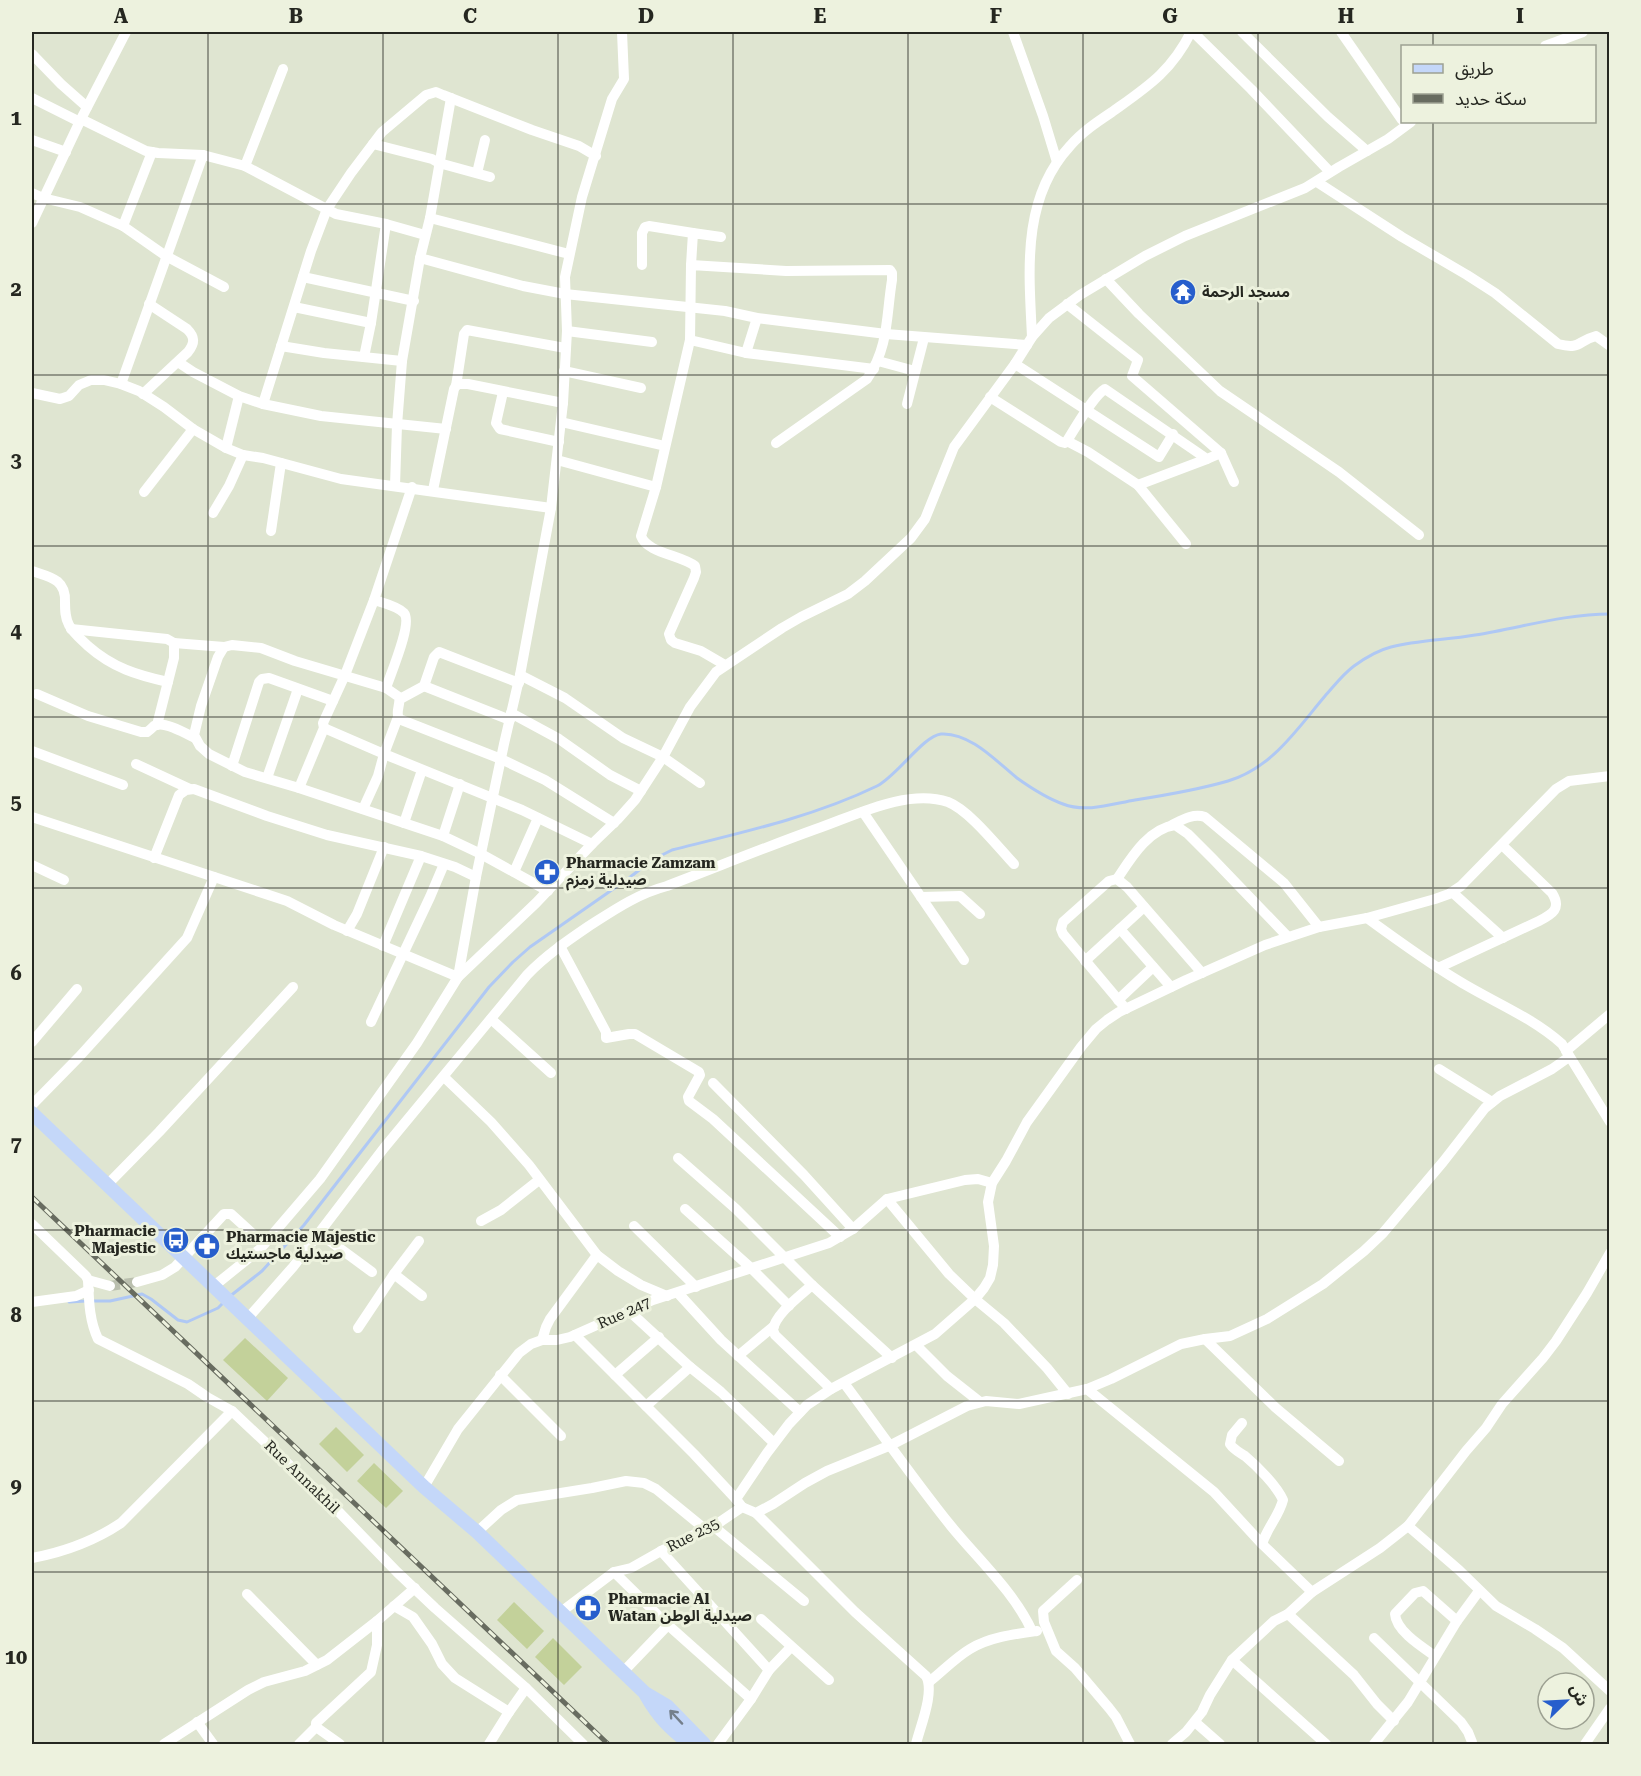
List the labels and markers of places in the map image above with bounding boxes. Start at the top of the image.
temple icon: مسجد الرحمة [1168,277,1198,307]
place label: مسجد الرحمة [1202,283,1290,301]
place label: Pharmacie Zamzam صيدلية زمزم [566,854,716,891]
pharmacy icon: Pharmacie Zamzam صيدلية زمزم [532,857,562,887]
place label: Pharmacie Majestic [74,1222,156,1257]
bus stop icon: Pharmacie Majestic [161,1225,191,1255]
place label: Pharmacie Majestic صيدلية ماجستيك [226,1228,376,1263]
pharmacy icon: Pharmacie Majestic صيدلية ماجستيك [192,1231,222,1261]
place label: Pharmacie Al Watan صيدلية الوطن [608,1590,752,1625]
pharmacy icon: Pharmacie Al Watan صيدلية الوطن [573,1593,603,1623]

